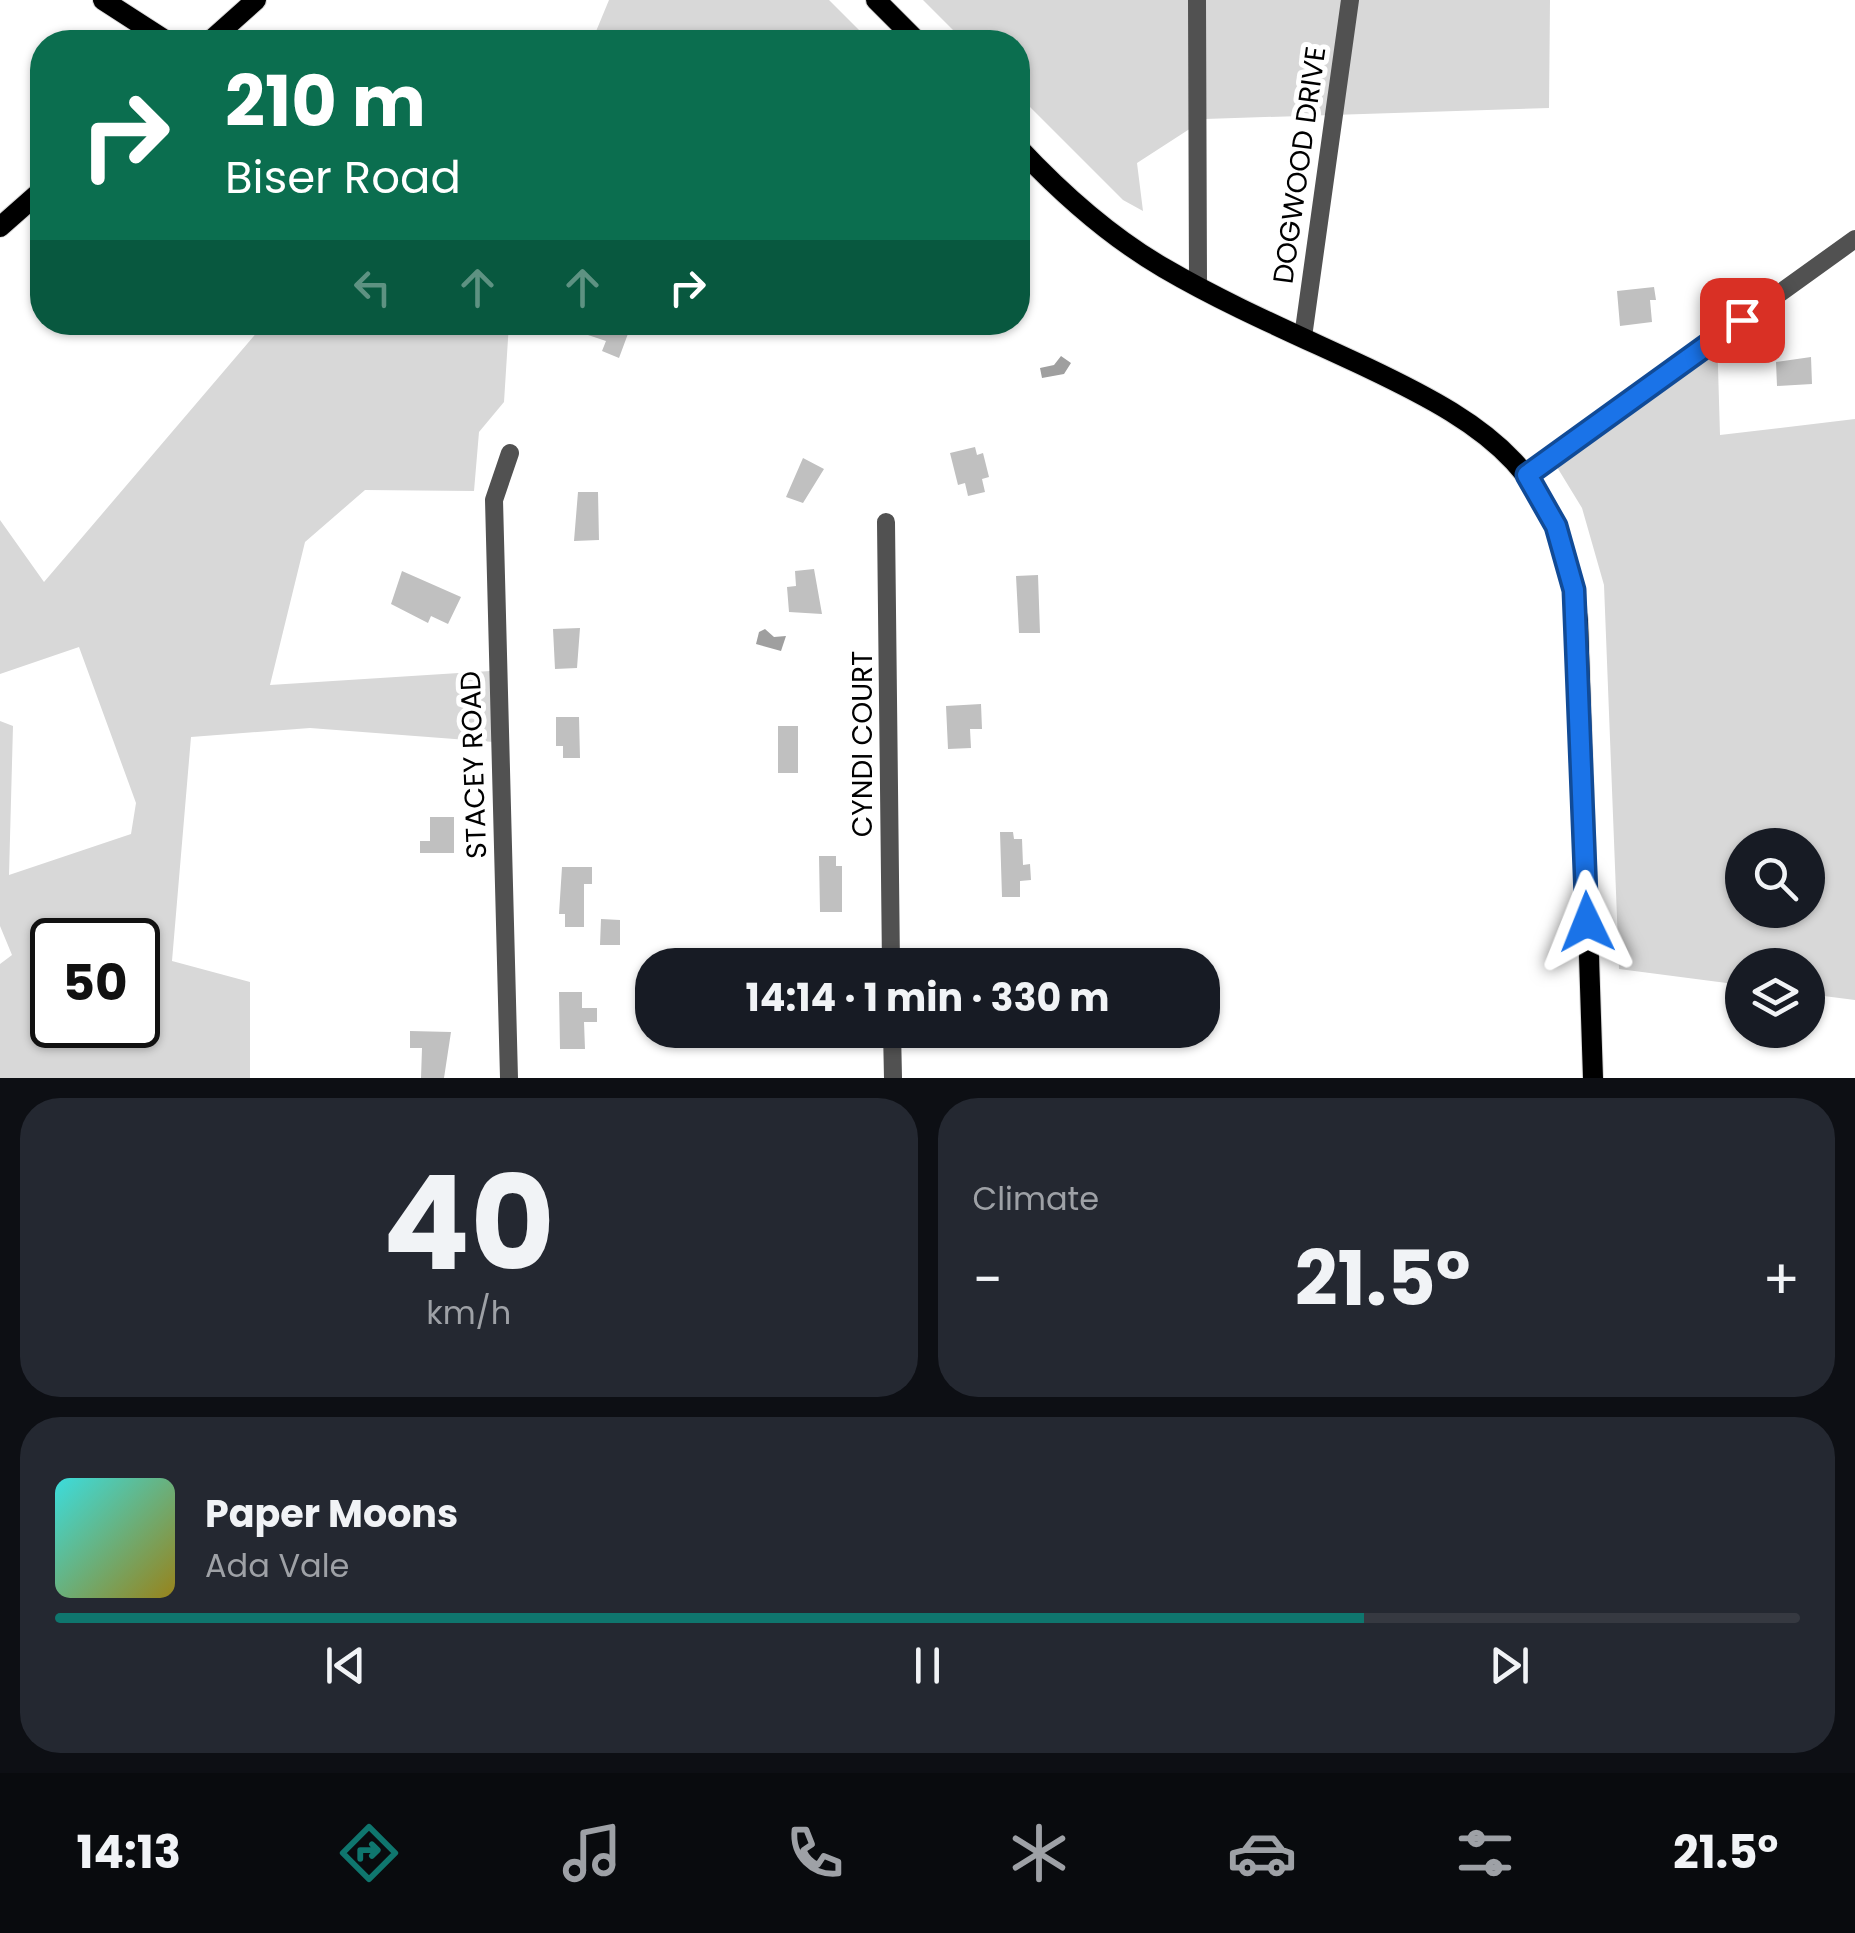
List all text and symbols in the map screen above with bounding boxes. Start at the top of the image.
street label: DOGWOOD DRIVE [1264,44,1335,286]
text: 210 m [225,52,426,151]
icon: right [60,70,190,200]
text: Biser Road [225,146,461,209]
icon: left [345,260,400,315]
icon: ahead [450,260,505,315]
icon: ahead [555,260,610,315]
icon: right [660,260,715,315]
pin [1700,278,1785,363]
icon: arrive [1715,293,1770,348]
street label: CYNDI COURT [843,651,882,837]
street label: STACEY ROAD [451,670,496,860]
map controls [1725,828,1825,1048]
button: search [1725,828,1825,928]
position arrow [1535,870,1639,974]
speed limit sign: 50 [30,918,160,1048]
button: layers [1725,948,1825,1048]
text: 14:14 · 1 min · 330 m [745,971,1110,1024]
text: 40 [382,1132,555,1315]
text: Climate [973,1176,1099,1221]
text: 21.5° [1295,1226,1470,1331]
text: − [973,1241,1003,1318]
text: + [1762,1241,1800,1318]
text: km/h [426,1290,511,1335]
text: Paper Moons [205,1487,458,1540]
text: Ada Vale [205,1543,349,1588]
icon: previous [318,1638,373,1693]
icon: pause [900,1638,955,1693]
icon: next [1482,1638,1537,1693]
icon: directions [334,1818,404,1888]
icon: music [557,1818,627,1888]
icon: phone [780,1818,850,1888]
icon: climate [1004,1818,1074,1888]
icon: car [1227,1818,1297,1888]
icon: filters [1450,1818,1520,1888]
text: 14:13 [77,1821,181,1884]
text: 21.5° [1673,1821,1778,1884]

